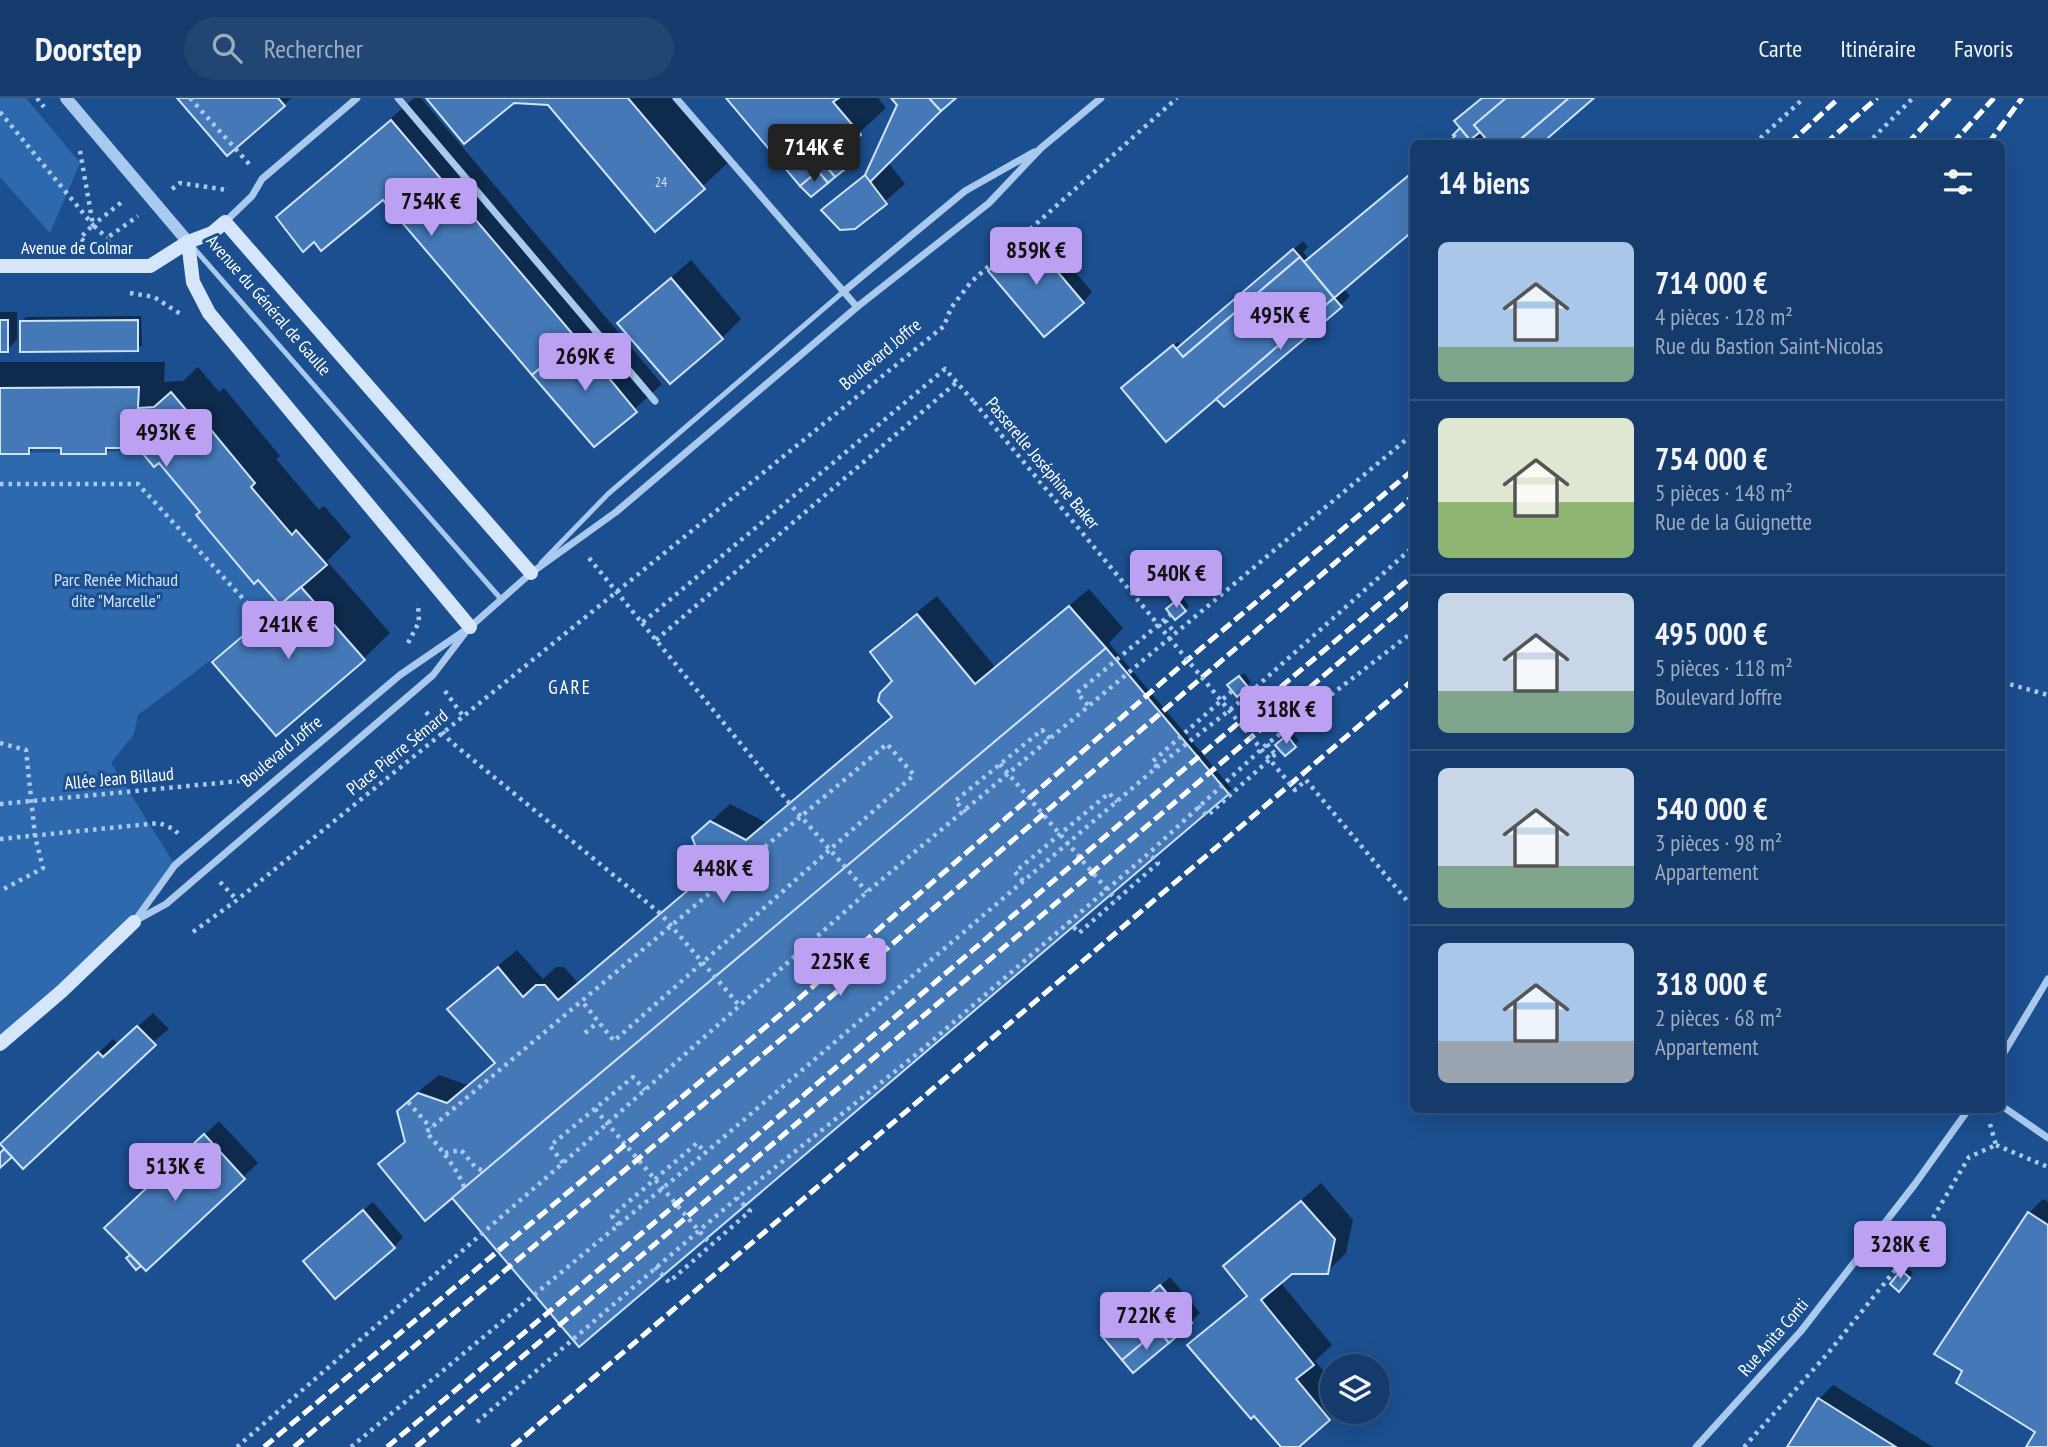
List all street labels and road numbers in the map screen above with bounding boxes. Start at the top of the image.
street label: Avenue du Général de Gaulle [202,230,336,380]
street label: Avenue de Colmar [21,236,133,259]
street label: Boulevard Joffre [834,313,926,395]
street label: Passerelle Joséphine Baker [981,392,1105,534]
street label: Place Pierre Sémard [341,704,453,800]
street label: Boulevard Joffre [235,710,327,792]
street label: Allée Jean Billaud [63,762,175,794]
street label: Rue Anita Conti [1733,1293,1813,1381]

